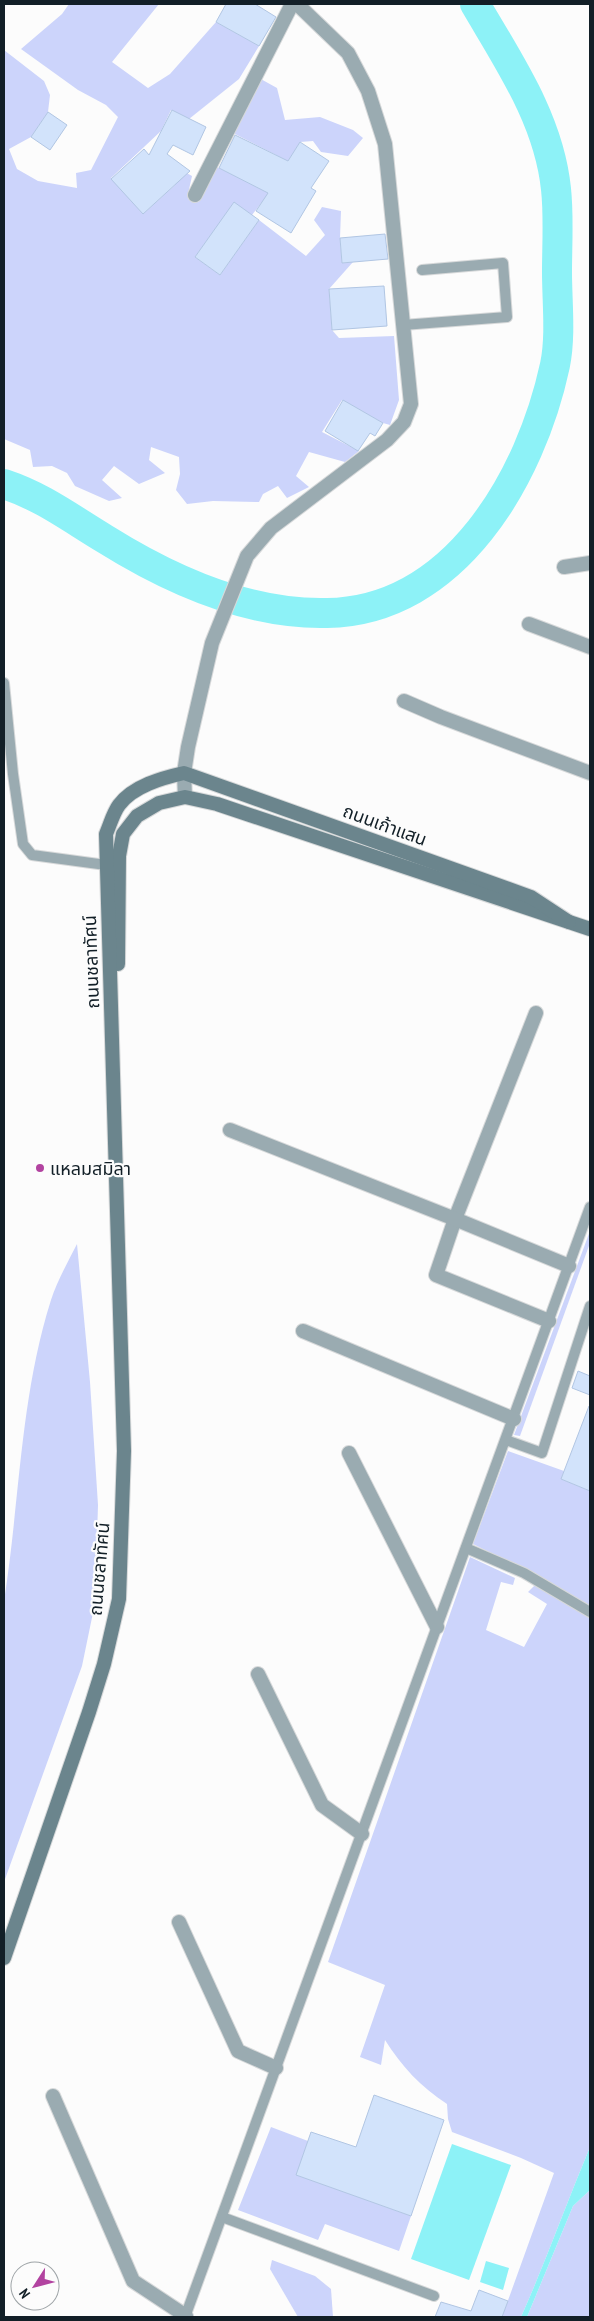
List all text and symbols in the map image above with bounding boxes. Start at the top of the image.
street label: ถนนเก้าแสน [340,799,430,851]
street label: ถนนชลาทัศน์ [78,915,104,1009]
place label: แหลมสมิลา [50,1157,131,1180]
marker: แหลมสมิลา [34,1162,46,1174]
street label: ถนนชลาทัศน์ [83,1521,115,1617]
north arrow [10,2261,60,2311]
text: N [15,2285,34,2302]

